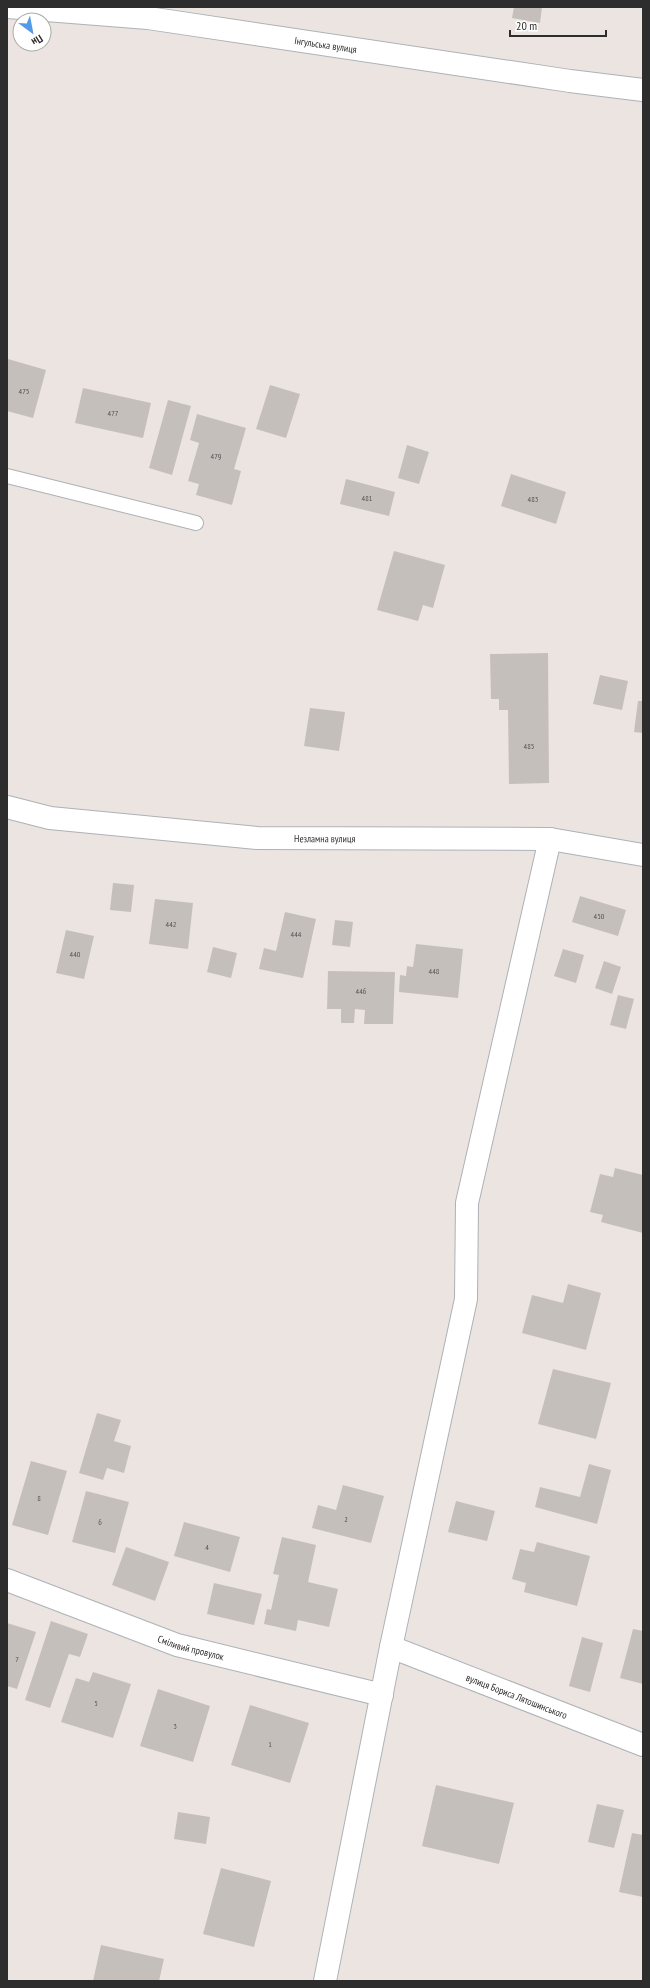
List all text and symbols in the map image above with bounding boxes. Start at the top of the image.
north arrow [12,12,52,52]
scale bar [510,12,606,38]
text: 20 m [516,18,537,33]
text: Пн [29,32,46,49]
street label: Інгульська вулиця [294,33,358,56]
house number: 475 [19,386,29,396]
house number: 477 [108,408,119,418]
house number: 479 [211,451,222,461]
house number: 481 [362,493,373,503]
house number: 483 [528,494,539,504]
house number: 485 [524,741,534,751]
street label: Незламна вулиця [294,832,355,845]
house number: 450 [594,911,605,921]
house number: 442 [166,919,177,929]
house number: 444 [291,929,302,939]
house number: 440 [70,949,81,959]
house number: 448 [429,966,440,976]
house number: 446 [356,986,367,996]
house number: 8 [37,1493,41,1503]
house number: 2 [344,1514,348,1524]
house number: 6 [98,1517,102,1527]
house number: 4 [205,1542,209,1552]
street label: Сміливий провулок [156,1632,225,1663]
house number: 7 [15,1654,19,1664]
street label: вулиця Бориса Лятошинського [464,1670,569,1721]
house number: 5 [94,1698,98,1708]
house number: 3 [173,1721,177,1731]
house number: 1 [268,1739,272,1749]

